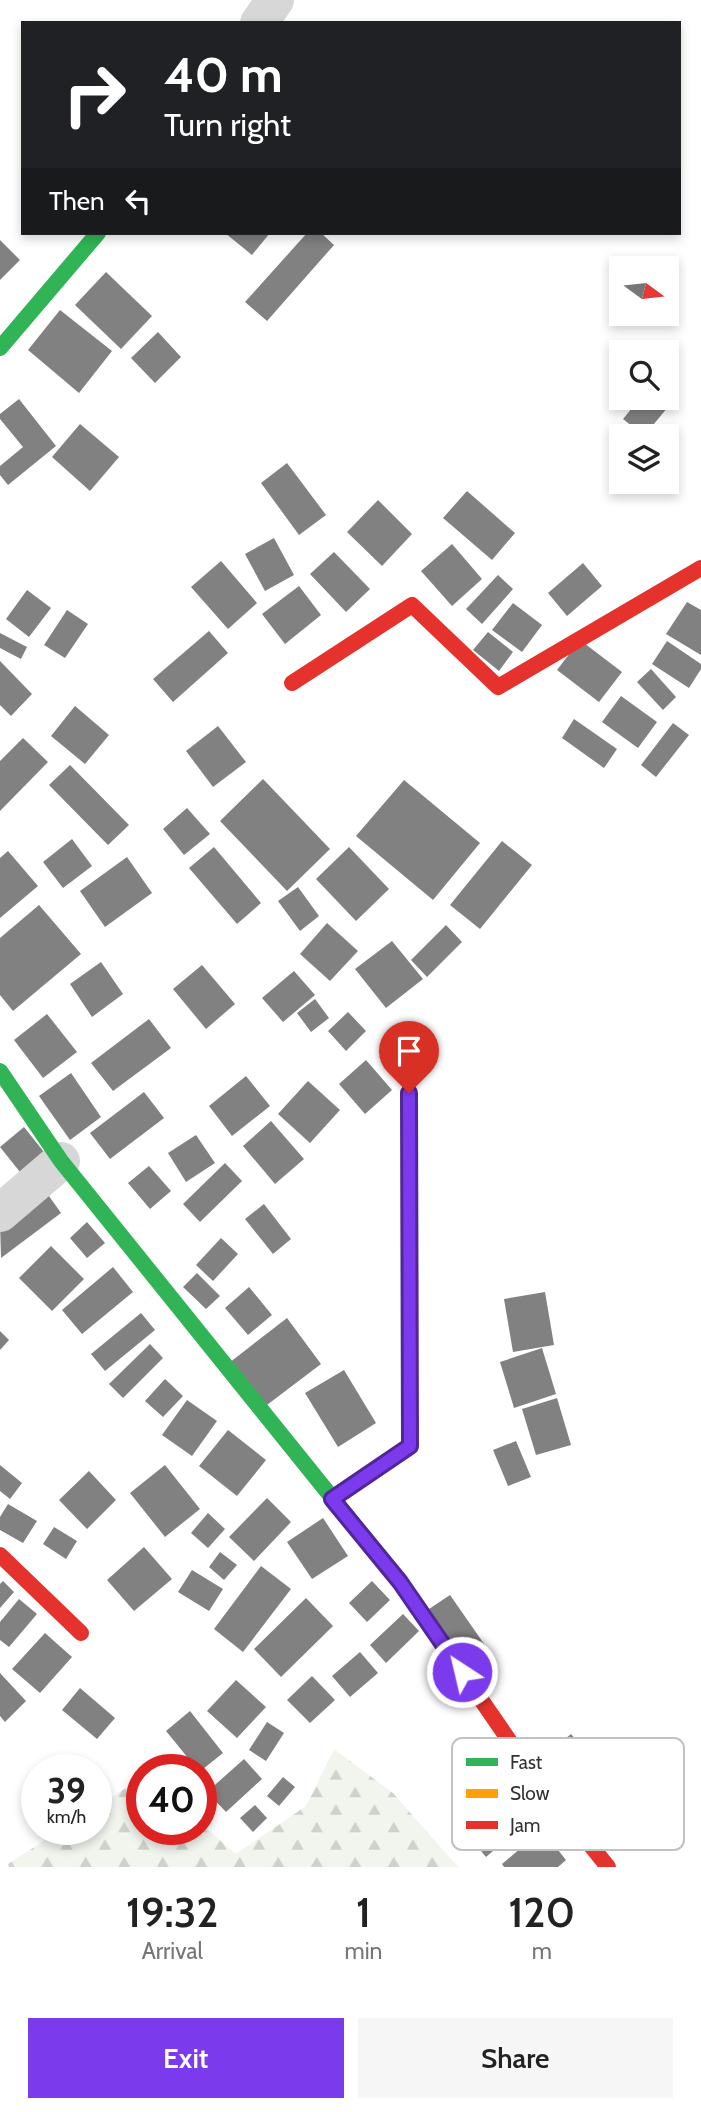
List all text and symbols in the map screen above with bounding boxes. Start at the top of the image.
text: 40 m [164,45,283,104]
icon: right [49,49,140,140]
text: Turn right [164,105,291,144]
icon: left [119,182,157,220]
text: Then [49,185,105,217]
north arrow [609,256,679,326]
map controls [609,256,679,494]
button: search [609,340,679,410]
button: layers [609,424,679,494]
pin [379,1021,439,1093]
icon: arrive [390,1032,428,1070]
position arrow [425,1635,499,1709]
legend [452,1738,684,1850]
text: Fast [510,1751,543,1774]
speed limit sign: 40 [126,1754,217,1845]
text: 39 [47,1769,86,1812]
text: Slow [510,1782,550,1805]
text: km/h [47,1806,86,1828]
text: Jam [509,1814,540,1837]
text: 19:32 [126,1886,218,1938]
text: 1 [356,1886,371,1938]
text: 120 [508,1886,575,1938]
text: Arrival [142,1937,203,1965]
text: min [345,1937,382,1965]
text: m [532,1937,552,1965]
button: Exit [28,2018,344,2098]
button: Share [358,2018,673,2098]

